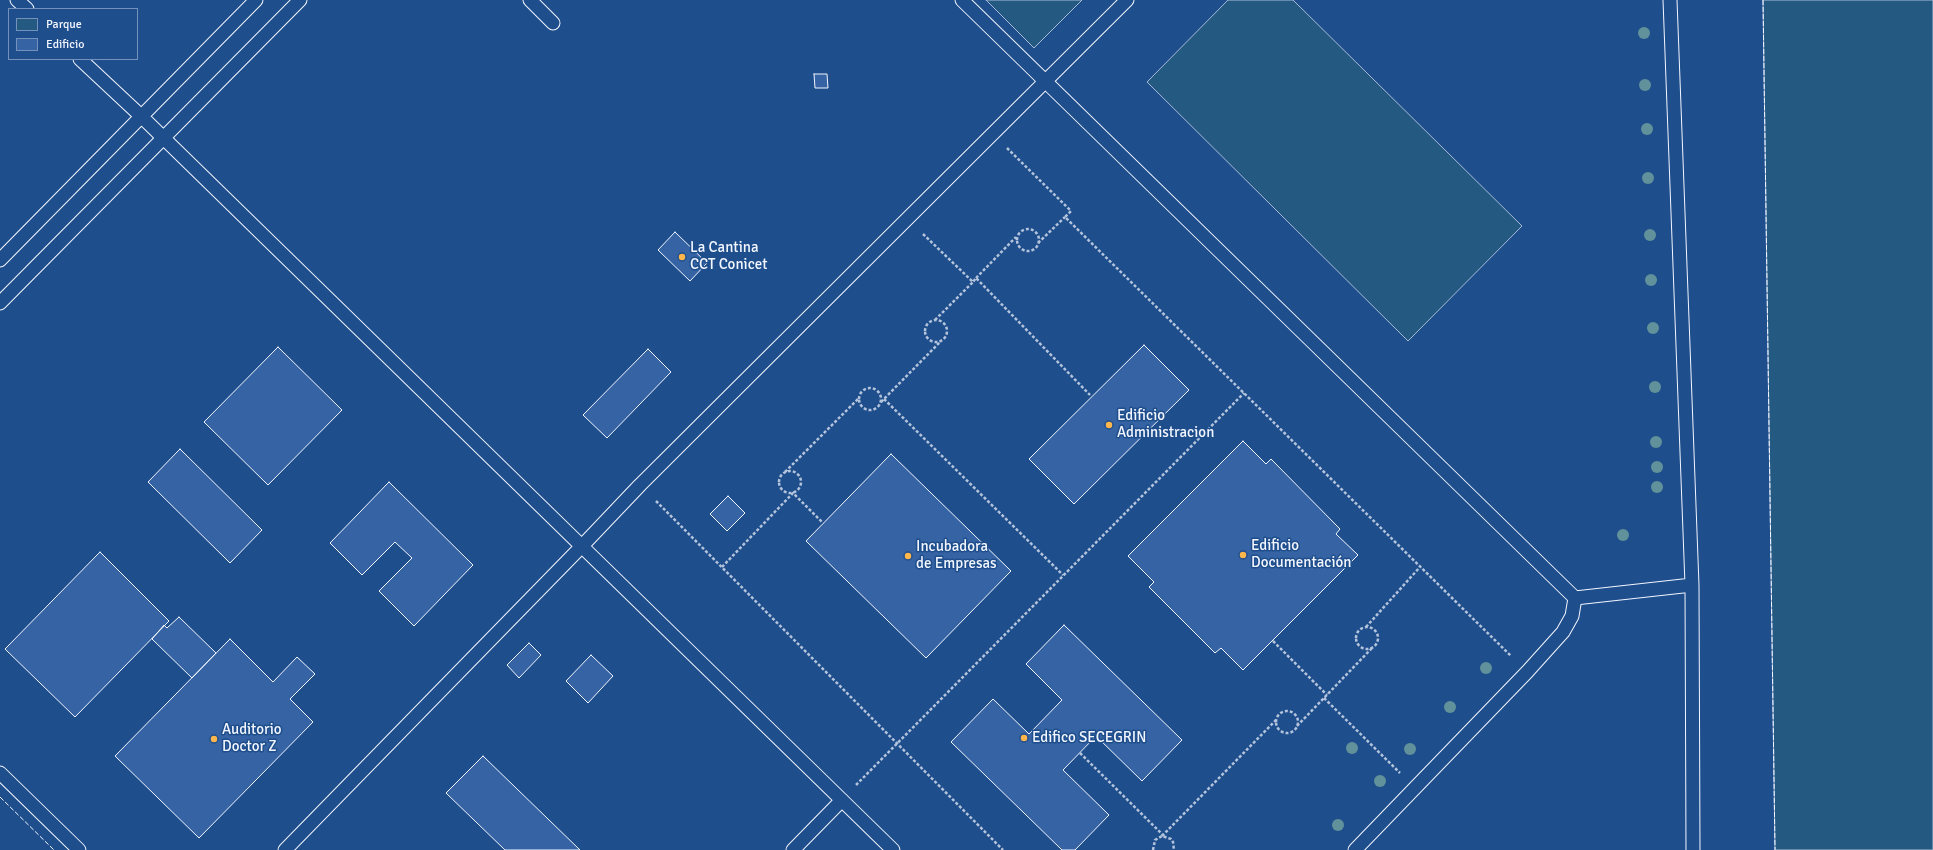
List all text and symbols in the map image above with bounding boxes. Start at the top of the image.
legend [8,8,138,60]
text: Parque [46,17,82,32]
text: Edificio [46,37,84,52]
place label: La Cantina CCT Conicet [690,239,767,274]
marker: La Cantina CCT Conicet [677,252,687,262]
place label: Edificio Administracion [1117,407,1214,442]
marker: Edificio Administracion [1104,420,1114,430]
place label: Edificio Documentación [1251,537,1352,572]
place label: Incubadora de Empresas [916,538,997,573]
marker: Edificio Documentación [1238,550,1248,560]
marker: Incubadora de Empresas [903,551,913,561]
place label: Auditorio Doctor Z [222,721,282,756]
place label: Edifico SECEGRIN [1032,729,1146,747]
marker: Edifico SECEGRIN [1019,733,1029,743]
marker: Auditorio Doctor Z [209,734,219,744]

